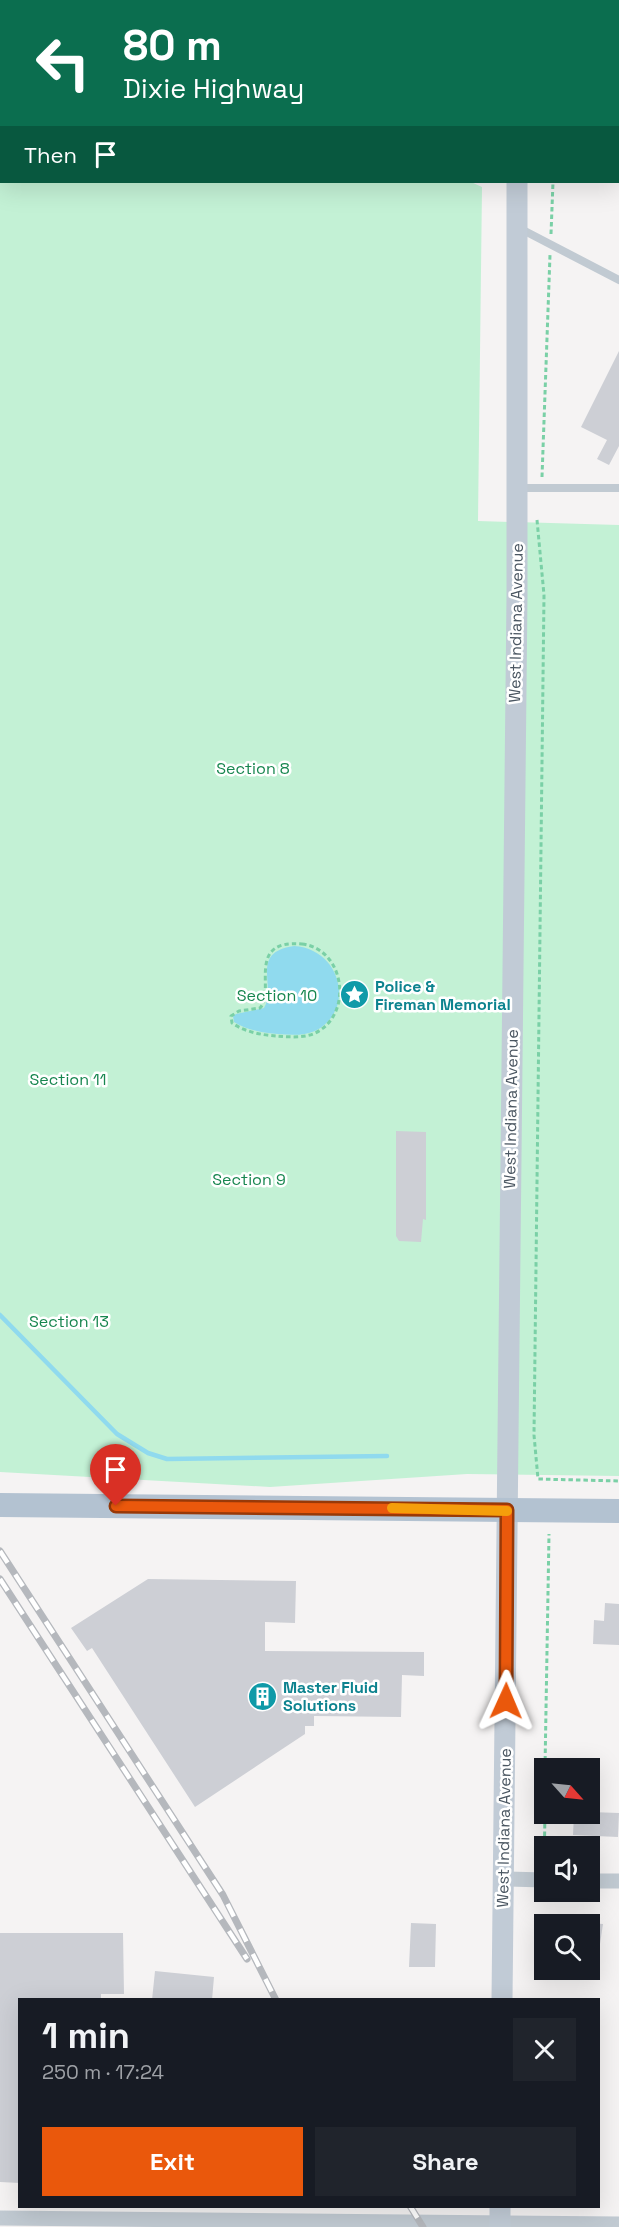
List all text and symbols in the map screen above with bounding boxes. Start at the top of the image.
text: 80 m [123,19,222,72]
icon: left [24,24,102,102]
text: Dixie Highway [123,71,304,106]
icon: arrive [89,138,122,171]
text: Then [24,141,77,169]
street label: West Indiana Avenue [504,543,528,703]
park label: Section 8 [216,758,290,779]
place label: Police & Fireman Memorial [375,976,511,1015]
place icon: Police & Fireman Memorial [338,979,370,1011]
park label: Section 10 [237,985,317,1006]
street label: West Indiana Avenue [499,1029,523,1189]
park label: Section 11 [30,1069,107,1090]
park label: Section 9 [212,1169,286,1190]
park label: Section 13 [29,1311,109,1332]
pin [90,1444,141,1506]
icon: arrive [99,1453,132,1486]
position arrow [474,1669,538,1733]
place label: Master Fluid Solutions [283,1677,378,1716]
building icon: Master Fluid Solutions [246,1680,278,1712]
street label: West Indiana Avenue [492,1748,516,1908]
north arrow [534,1758,600,1824]
map controls [534,1758,600,1980]
button: sound [534,1836,600,1902]
button: search [534,1914,600,1980]
text: 1 min [42,2013,130,2059]
button: close [513,2018,576,2081]
text: 250 m · 17:24 [42,2059,164,2085]
button: Exit [42,2127,303,2196]
button: Share [315,2127,576,2196]

